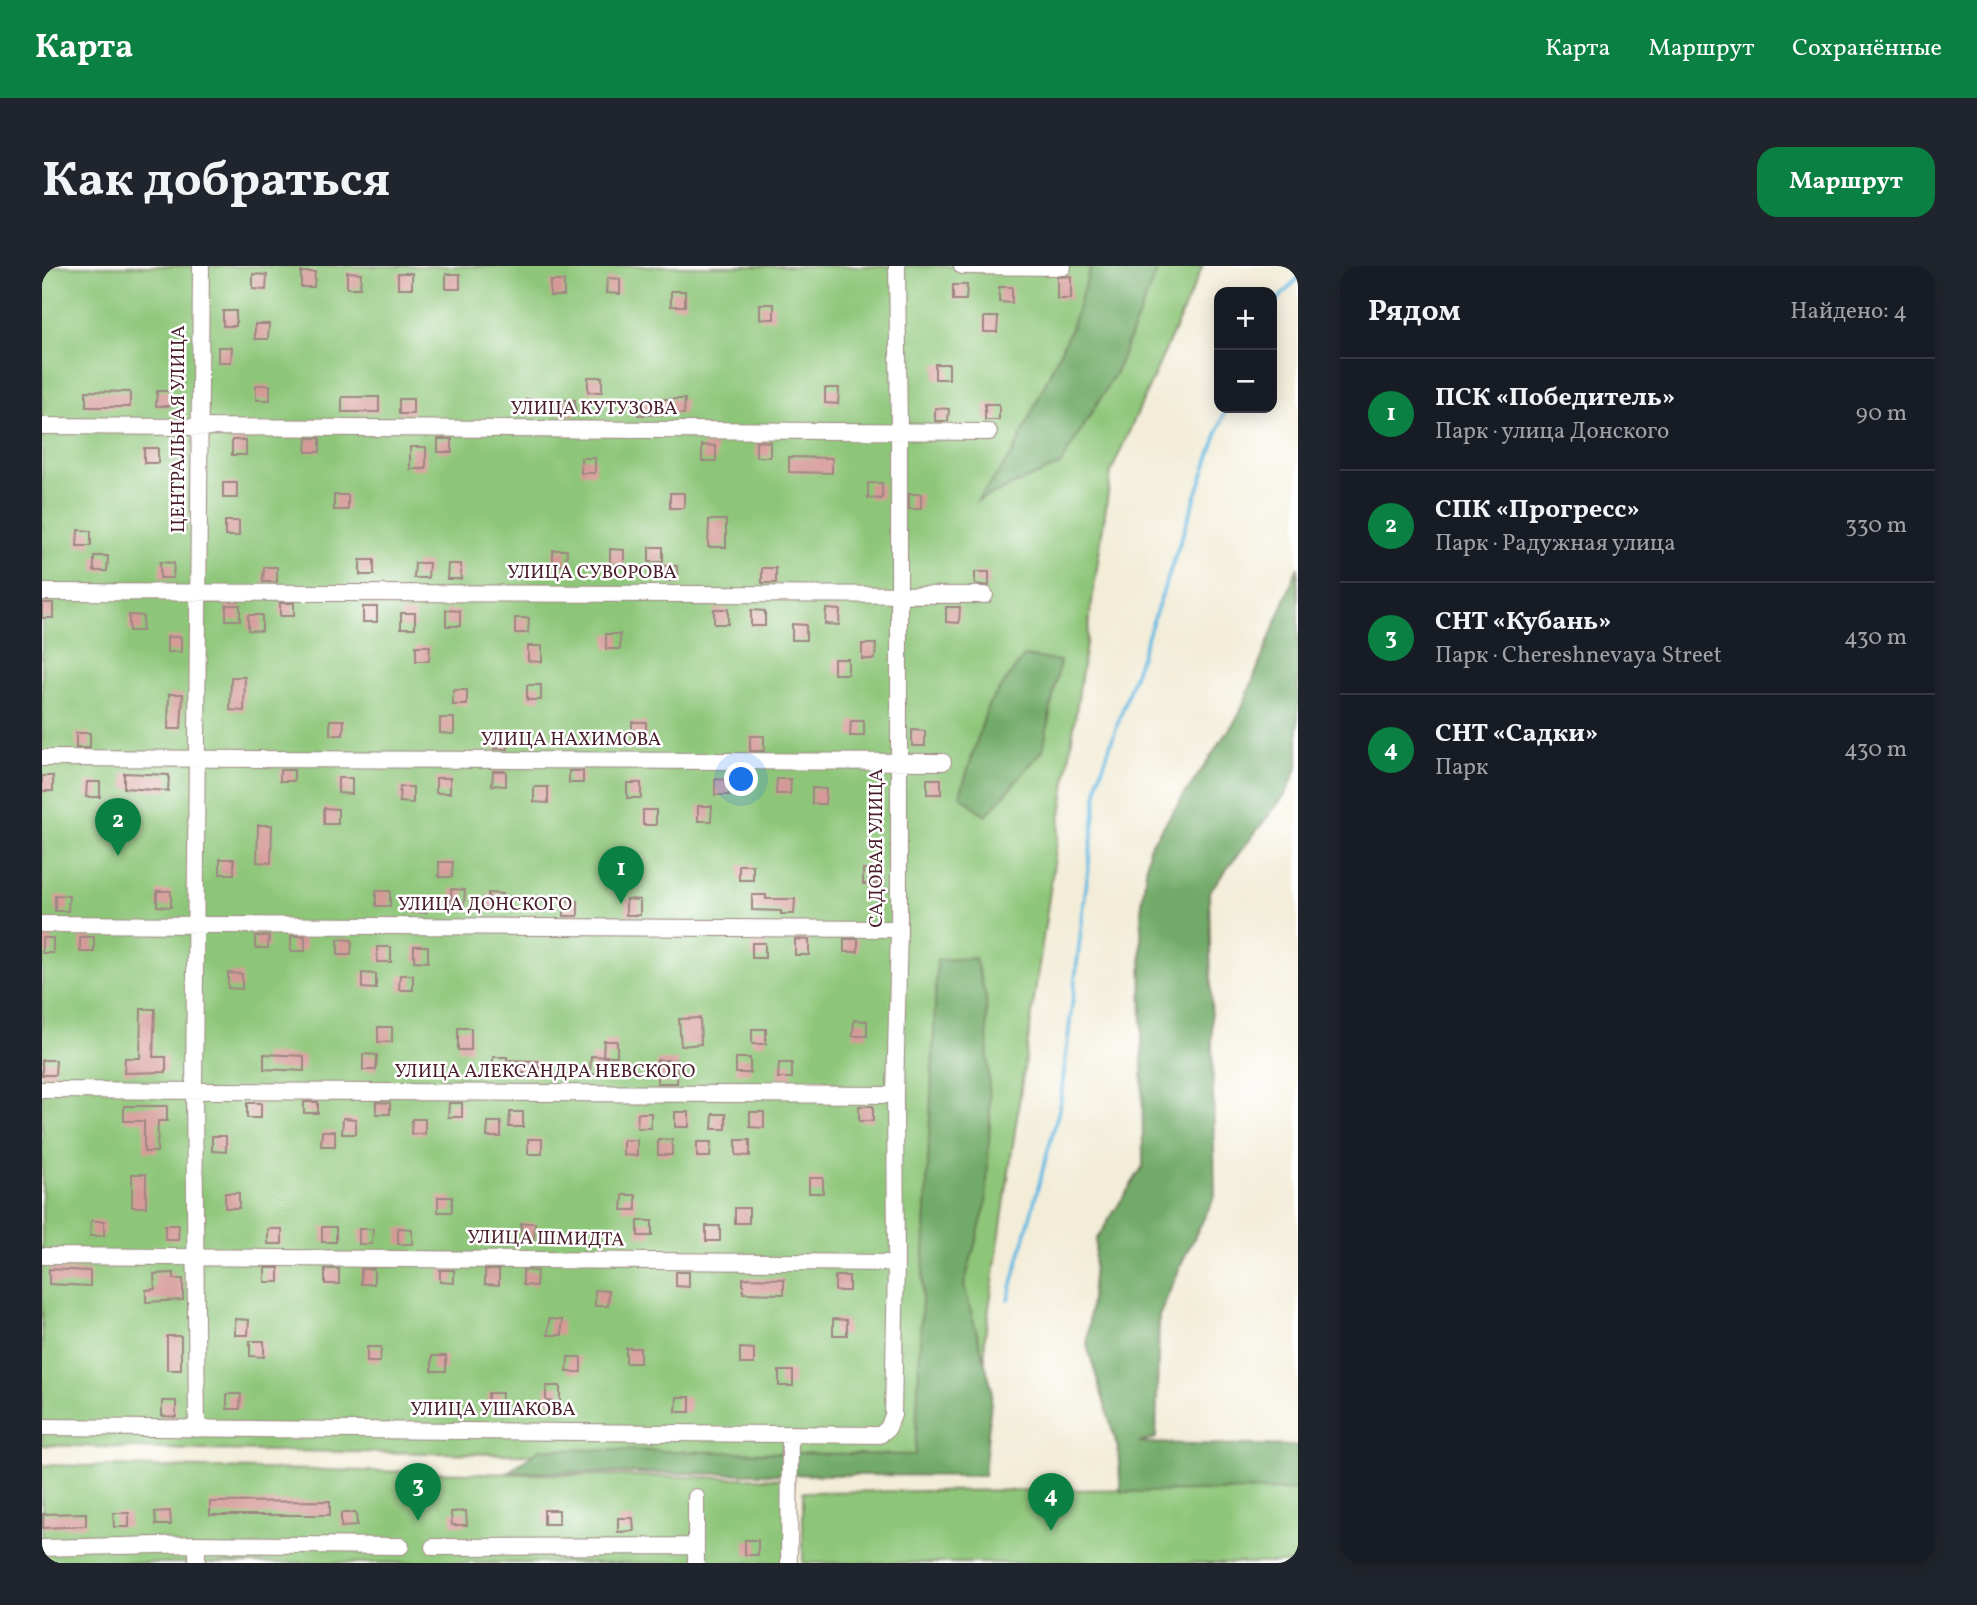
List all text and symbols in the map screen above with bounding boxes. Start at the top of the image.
text: Карта [35,26,133,72]
text: Карта [1545,32,1610,66]
text: Маршрут [1648,32,1754,66]
text: Сохранённые [1792,32,1942,66]
button: Маршрут [1757,147,1935,217]
text: Как добраться [42,148,390,217]
map controls [1214,287,1277,413]
button: + [1214,287,1277,350]
text: Рядом [1368,291,1461,333]
text: Найдено: 4 [1790,296,1907,328]
street label: ЦЕНТРАЛЬНАЯ УЛИЦА [166,325,192,533]
button: − [1214,350,1277,413]
text: ПСК «Победитель» [1435,380,1675,416]
street label: УЛИЦА КУТУЗОВА [510,396,678,422]
text: 1 [1386,398,1396,430]
text: 90 m [1856,398,1907,430]
text: Парк · улица Донского [1435,416,1669,448]
text: СПК «Прогресс» [1435,492,1640,528]
text: 2 [1385,510,1397,542]
text: 330 m [1845,510,1907,542]
text: Парк · Радужная улица [1435,528,1676,560]
street label: УЛИЦА СУВОРОВА [507,560,677,586]
text: СНТ «Кубань» [1435,604,1612,640]
text: 3 [1385,622,1397,654]
text: 430 m [1844,622,1907,654]
text: Парк · Chereshnevaya Street [1435,640,1722,672]
text: СНТ «Садки» [1435,716,1598,752]
street label: УЛИЦА НАХИМОВА [481,727,661,753]
text: 4 [1384,734,1398,766]
text: 430 m [1844,734,1907,766]
text: Парк [1435,752,1488,784]
your location [724,762,758,796]
street label: САДОВАЯ УЛИЦА [864,768,890,928]
pin: 2 [95,798,141,856]
pin: 1 [598,846,644,904]
street label: УЛИЦА ДОНСКОГО [398,892,572,918]
street label: УЛИЦА АЛЕКСАНДРА НЕВСКОГО [395,1059,695,1085]
street label: УЛИЦА ШМИДТА [467,1225,625,1253]
street label: УЛИЦА УШАКОВА [410,1397,576,1423]
pin: 3 [395,1463,441,1521]
pin: 4 [1028,1473,1074,1531]

